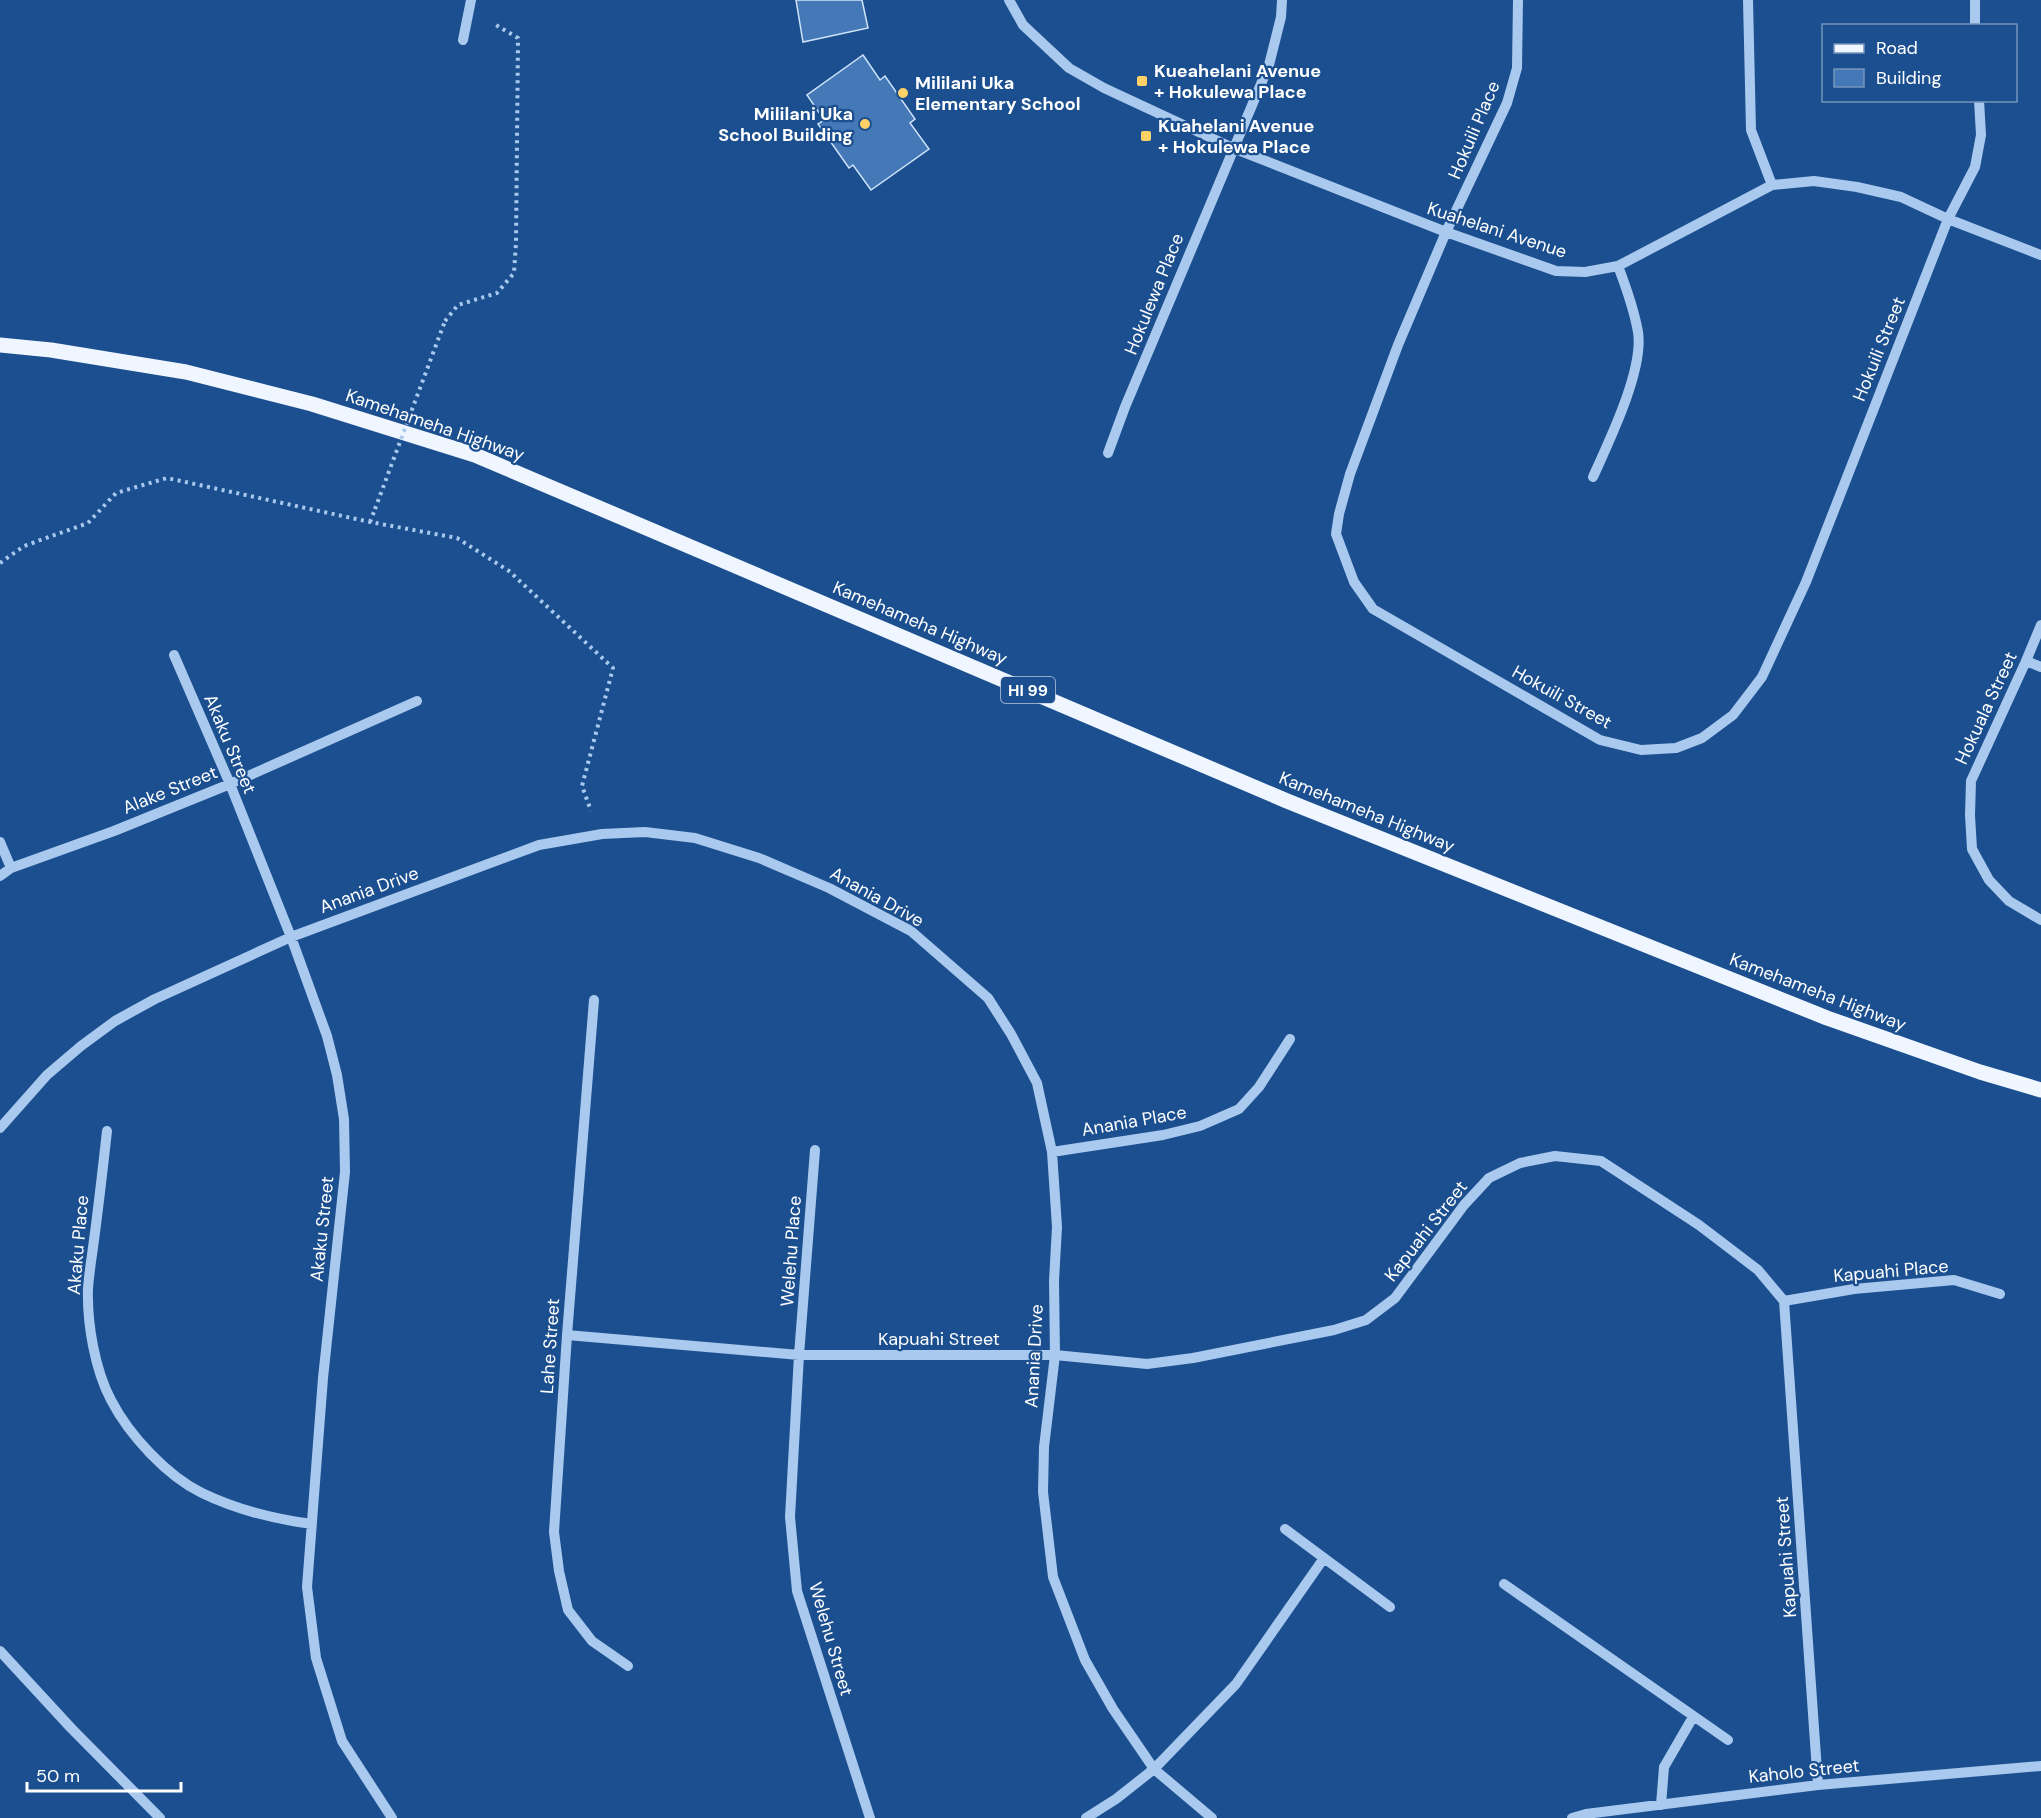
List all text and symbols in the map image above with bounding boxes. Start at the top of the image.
legend [1822,24,2017,102]
text: Road [1876,36,1918,60]
place label: Kueahelani Avenue + Hokulewa Place [1154,59,1321,104]
text: Building [1876,66,1941,90]
place label: Mililani Uka Elementary School [915,71,1081,116]
marker: Kueahelani Avenue + Hokulewa Place [1135,74,1149,88]
street label: Hokuili Place [1443,77,1505,183]
marker: Mililani Uka Elementary School [896,86,910,100]
place label: Mililani Uka School Building [718,102,853,147]
place label: Kuahelani Avenue + Hokulewa Place [1158,114,1314,159]
marker: Mililani Uka School Building [858,117,872,131]
marker: Kuahelani Avenue + Hokulewa Place [1139,129,1153,143]
street label: Kuahelani Avenue [1424,196,1570,264]
street label: Hokulewa Place [1119,230,1189,358]
street label: Hokuili Street [1847,293,1911,405]
street label: Kamehameha Highway [342,383,528,467]
street label: Kamehameha Highway [829,575,1011,671]
street label: Hokuala Street [1949,648,2023,768]
street label: Hokuili Street [1508,660,1616,734]
road number: HI 99 [1001,677,1055,703]
street label: Akaku Street [198,691,262,797]
street label: Alake Street [119,760,221,820]
street label: Kamehameha Highway [1276,766,1458,858]
street label: Anania Drive [316,861,422,919]
street label: Anania Drive [826,861,928,933]
street label: Kamehameha Highway [1726,947,1910,1037]
street label: Anania Place [1080,1100,1188,1142]
street label: Akaku Street [305,1175,339,1283]
street label: Kapuahi Street [1379,1176,1473,1286]
street label: Akaku Place [62,1194,94,1296]
street label: Welehu Place [775,1195,807,1307]
street label: Kapuahi Place [1832,1254,1950,1288]
street label: Lahe Street [535,1297,565,1395]
street label: Anania Drive [1019,1303,1049,1409]
street label: Kapuahi Street [878,1327,1000,1351]
street label: Kapuahi Street [1770,1495,1802,1619]
street label: Welehu Street [803,1579,859,1699]
street label: Kaholo Street [1747,1753,1861,1789]
scale bar [27,1755,182,1793]
text: 50 m [36,1764,80,1788]

